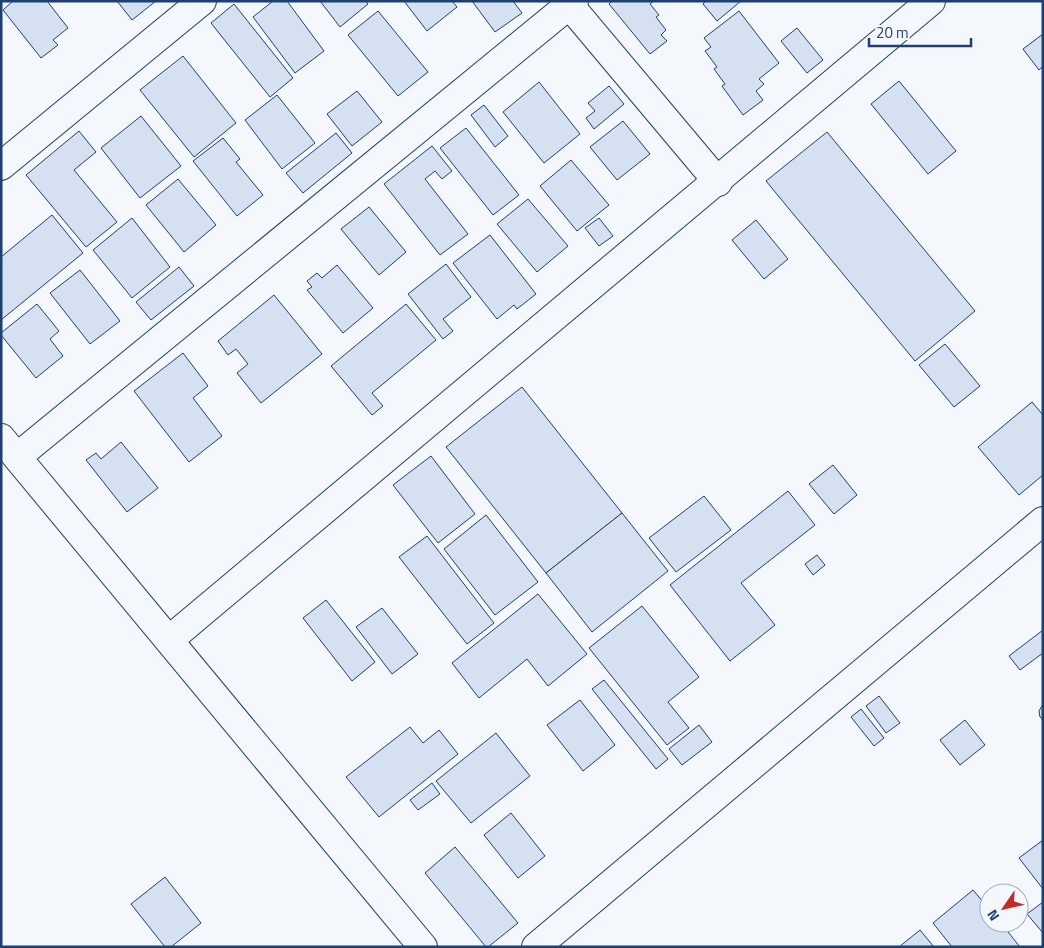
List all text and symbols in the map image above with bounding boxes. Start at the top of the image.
scale bar [869,15,972,47]
text: 20 m [876,21,909,44]
north arrow [979,883,1029,933]
text: N [981,906,1004,925]

